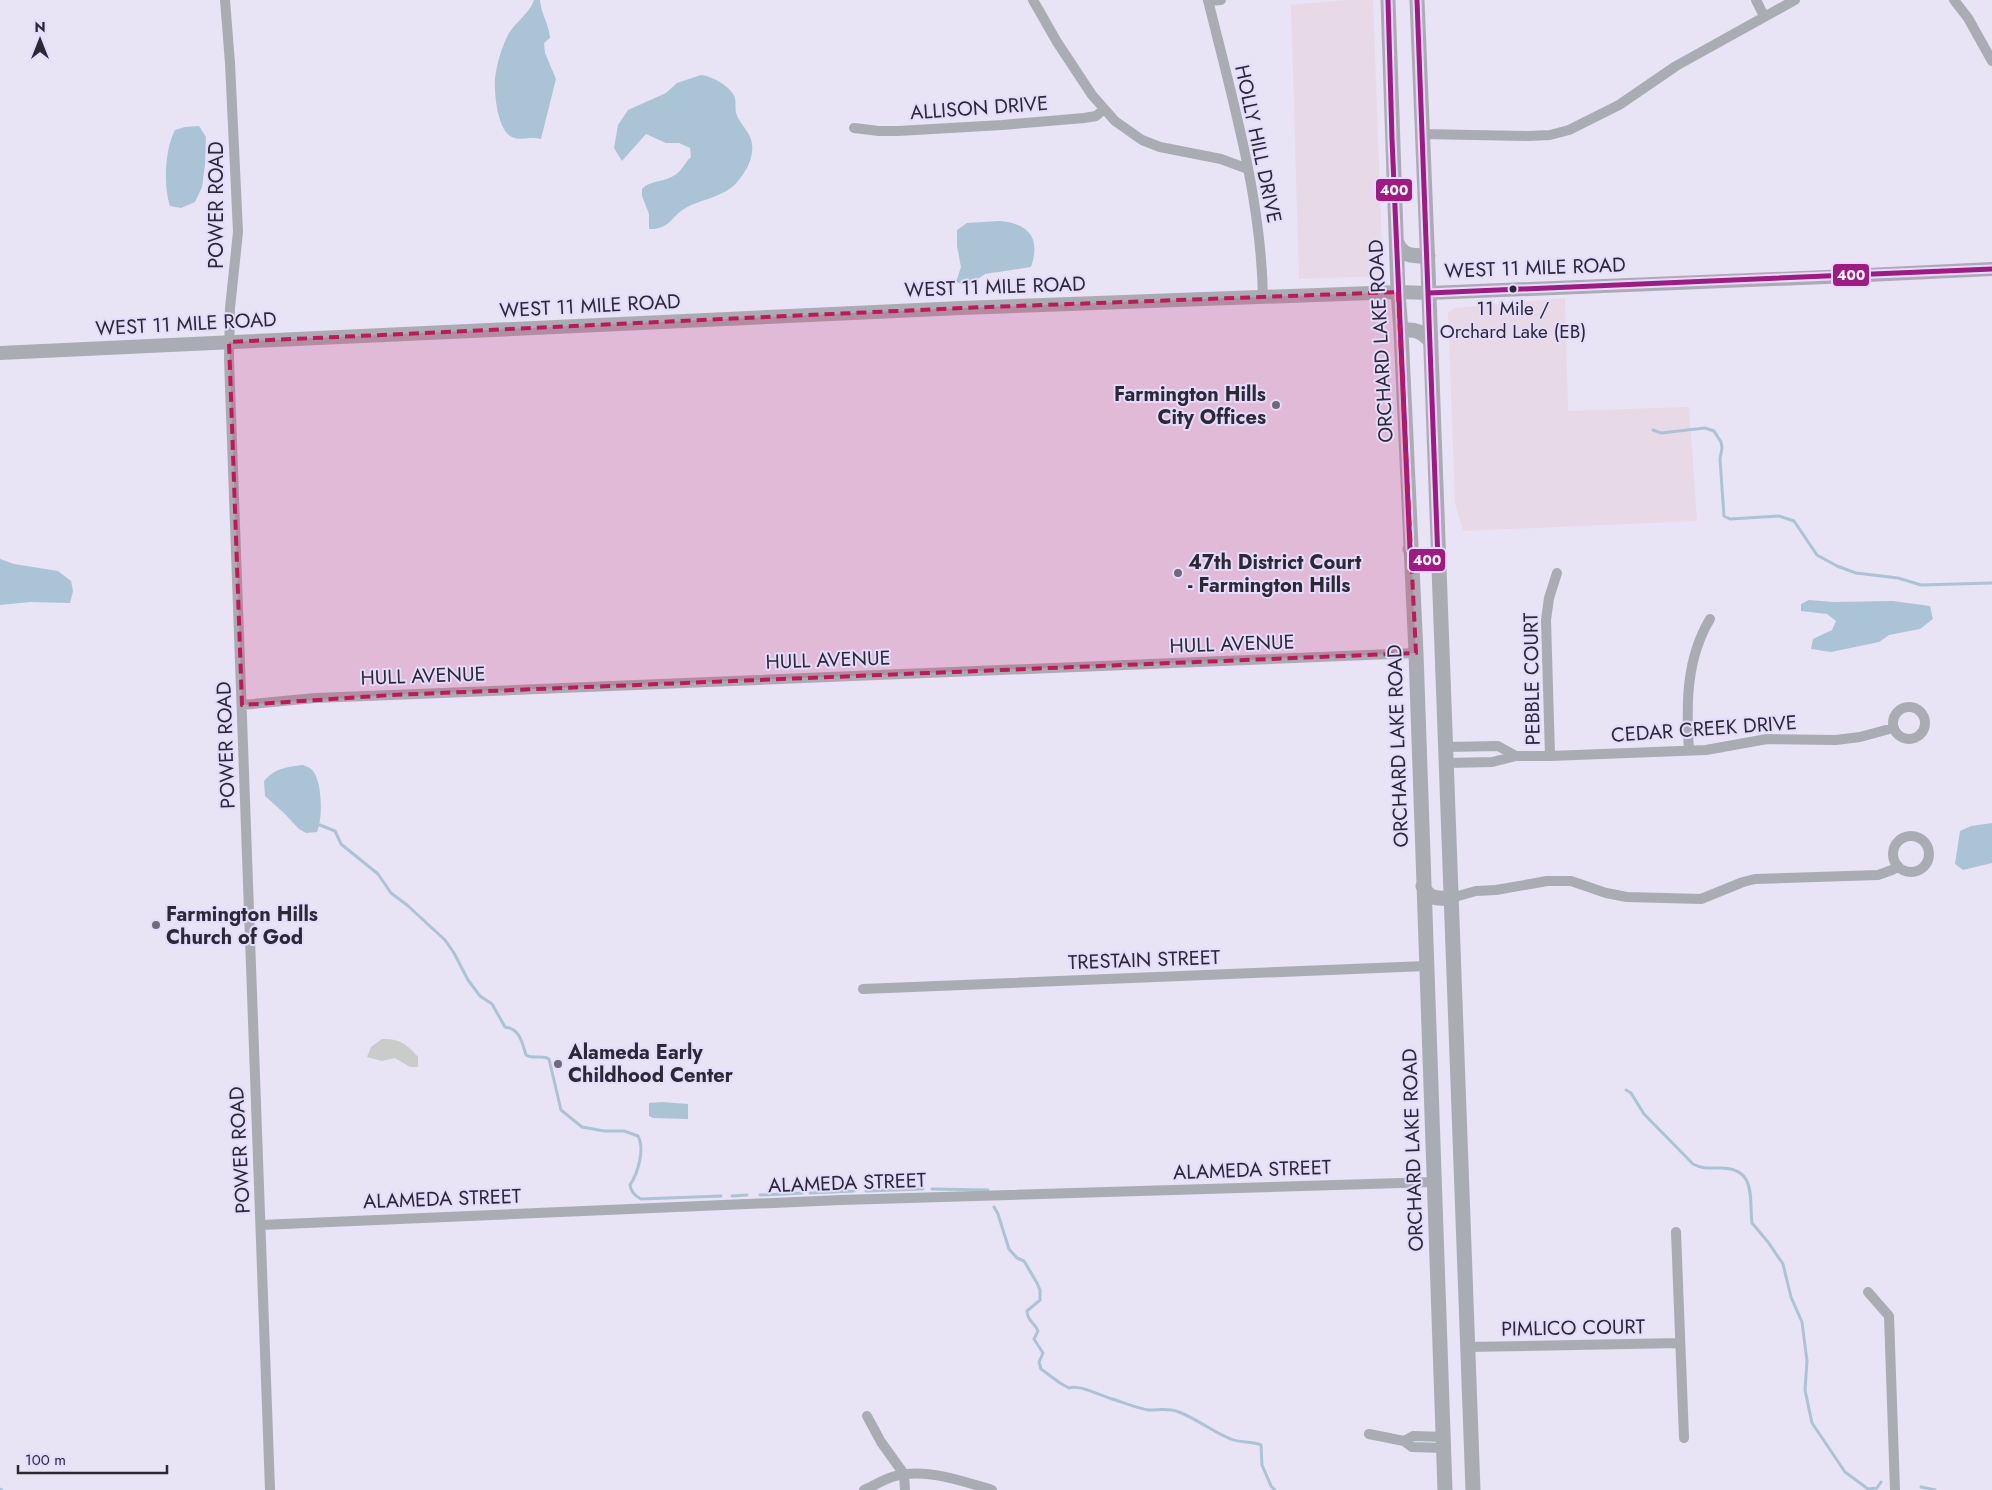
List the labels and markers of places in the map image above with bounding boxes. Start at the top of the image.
marker: 11 Mile / Orchard Lake (EB) [1508,284,1518,294]
place label: 11 Mile / Orchard Lake (EB) [1440,295,1586,345]
place label: Farmington Hills City Offices [1114,380,1266,432]
marker: Farmington Hills City Offices [1270,399,1282,411]
place label: 47th District Court - Farmington Hills [1188,548,1362,600]
marker: 47th District Court - Farmington Hills [1172,567,1184,579]
place label: Farmington Hills Church of God [166,900,318,952]
marker: Farmington Hills Church of God [150,919,162,931]
place label: Alameda Early Childhood Center [567,1038,734,1090]
marker: Alameda Early Childhood Center [552,1058,564,1070]

